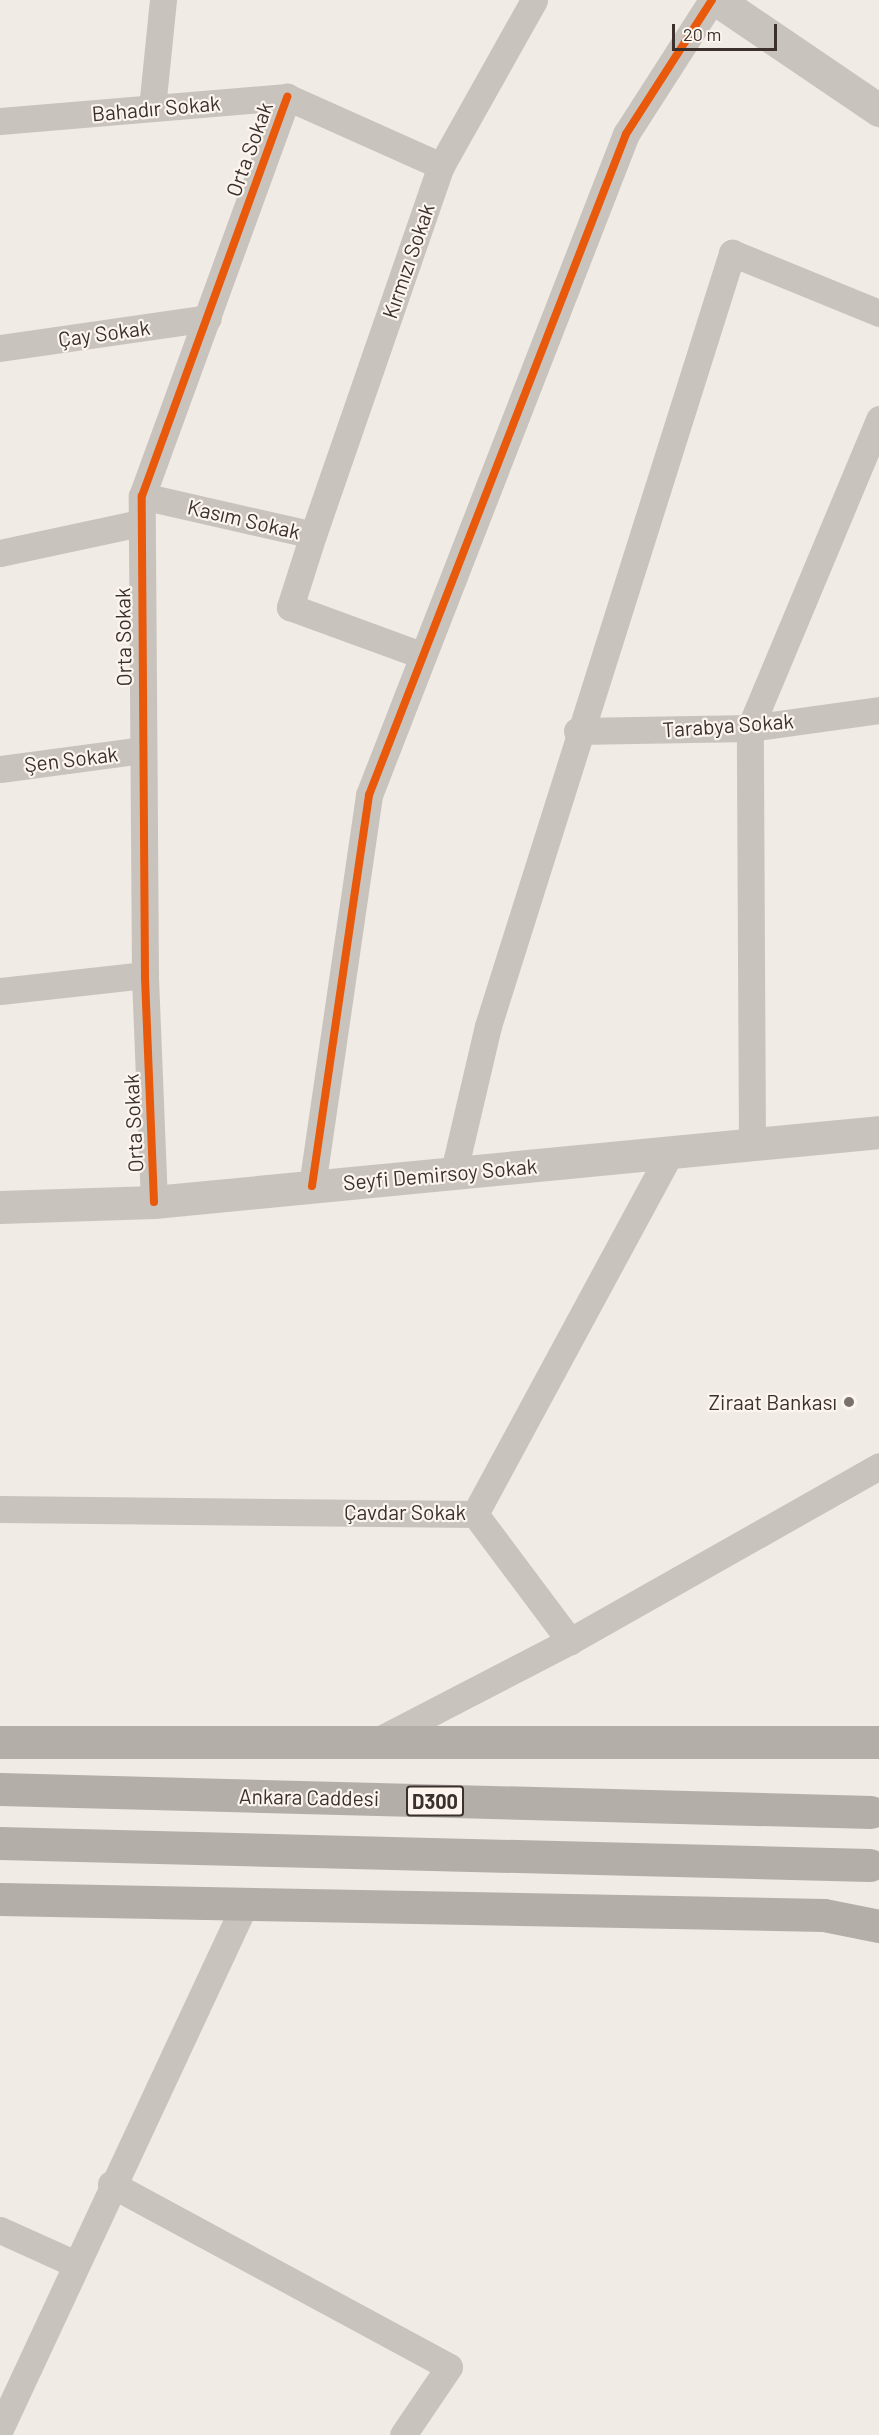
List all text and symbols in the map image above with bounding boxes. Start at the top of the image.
scale bar [675,12,780,50]
text: 20 m [683,23,721,45]
street label: Bahadır Sokak [91,90,221,126]
street label: Orta Sokak [220,98,278,200]
street label: Kırmızı Sokak [377,200,439,322]
street label: Çay Sokak [57,314,151,352]
street label: Kasım Sokak [185,494,303,544]
street label: Orta Sokak [110,587,136,687]
street label: Tarabya Sokak [661,708,795,742]
street label: Şen Sokak [23,741,119,777]
street label: Orta Sokak [118,1073,148,1173]
street label: Seyfi Demirsoy Sokak [342,1153,538,1195]
place label: Ziraat Bankası [709,1389,837,1415]
marker: Ziraat Bankası [842,1395,856,1409]
street label: Çavdar Sokak [344,1499,466,1525]
street label: Ankara Caddesi [239,1783,379,1811]
road number: D300 [405,1784,465,1818]

